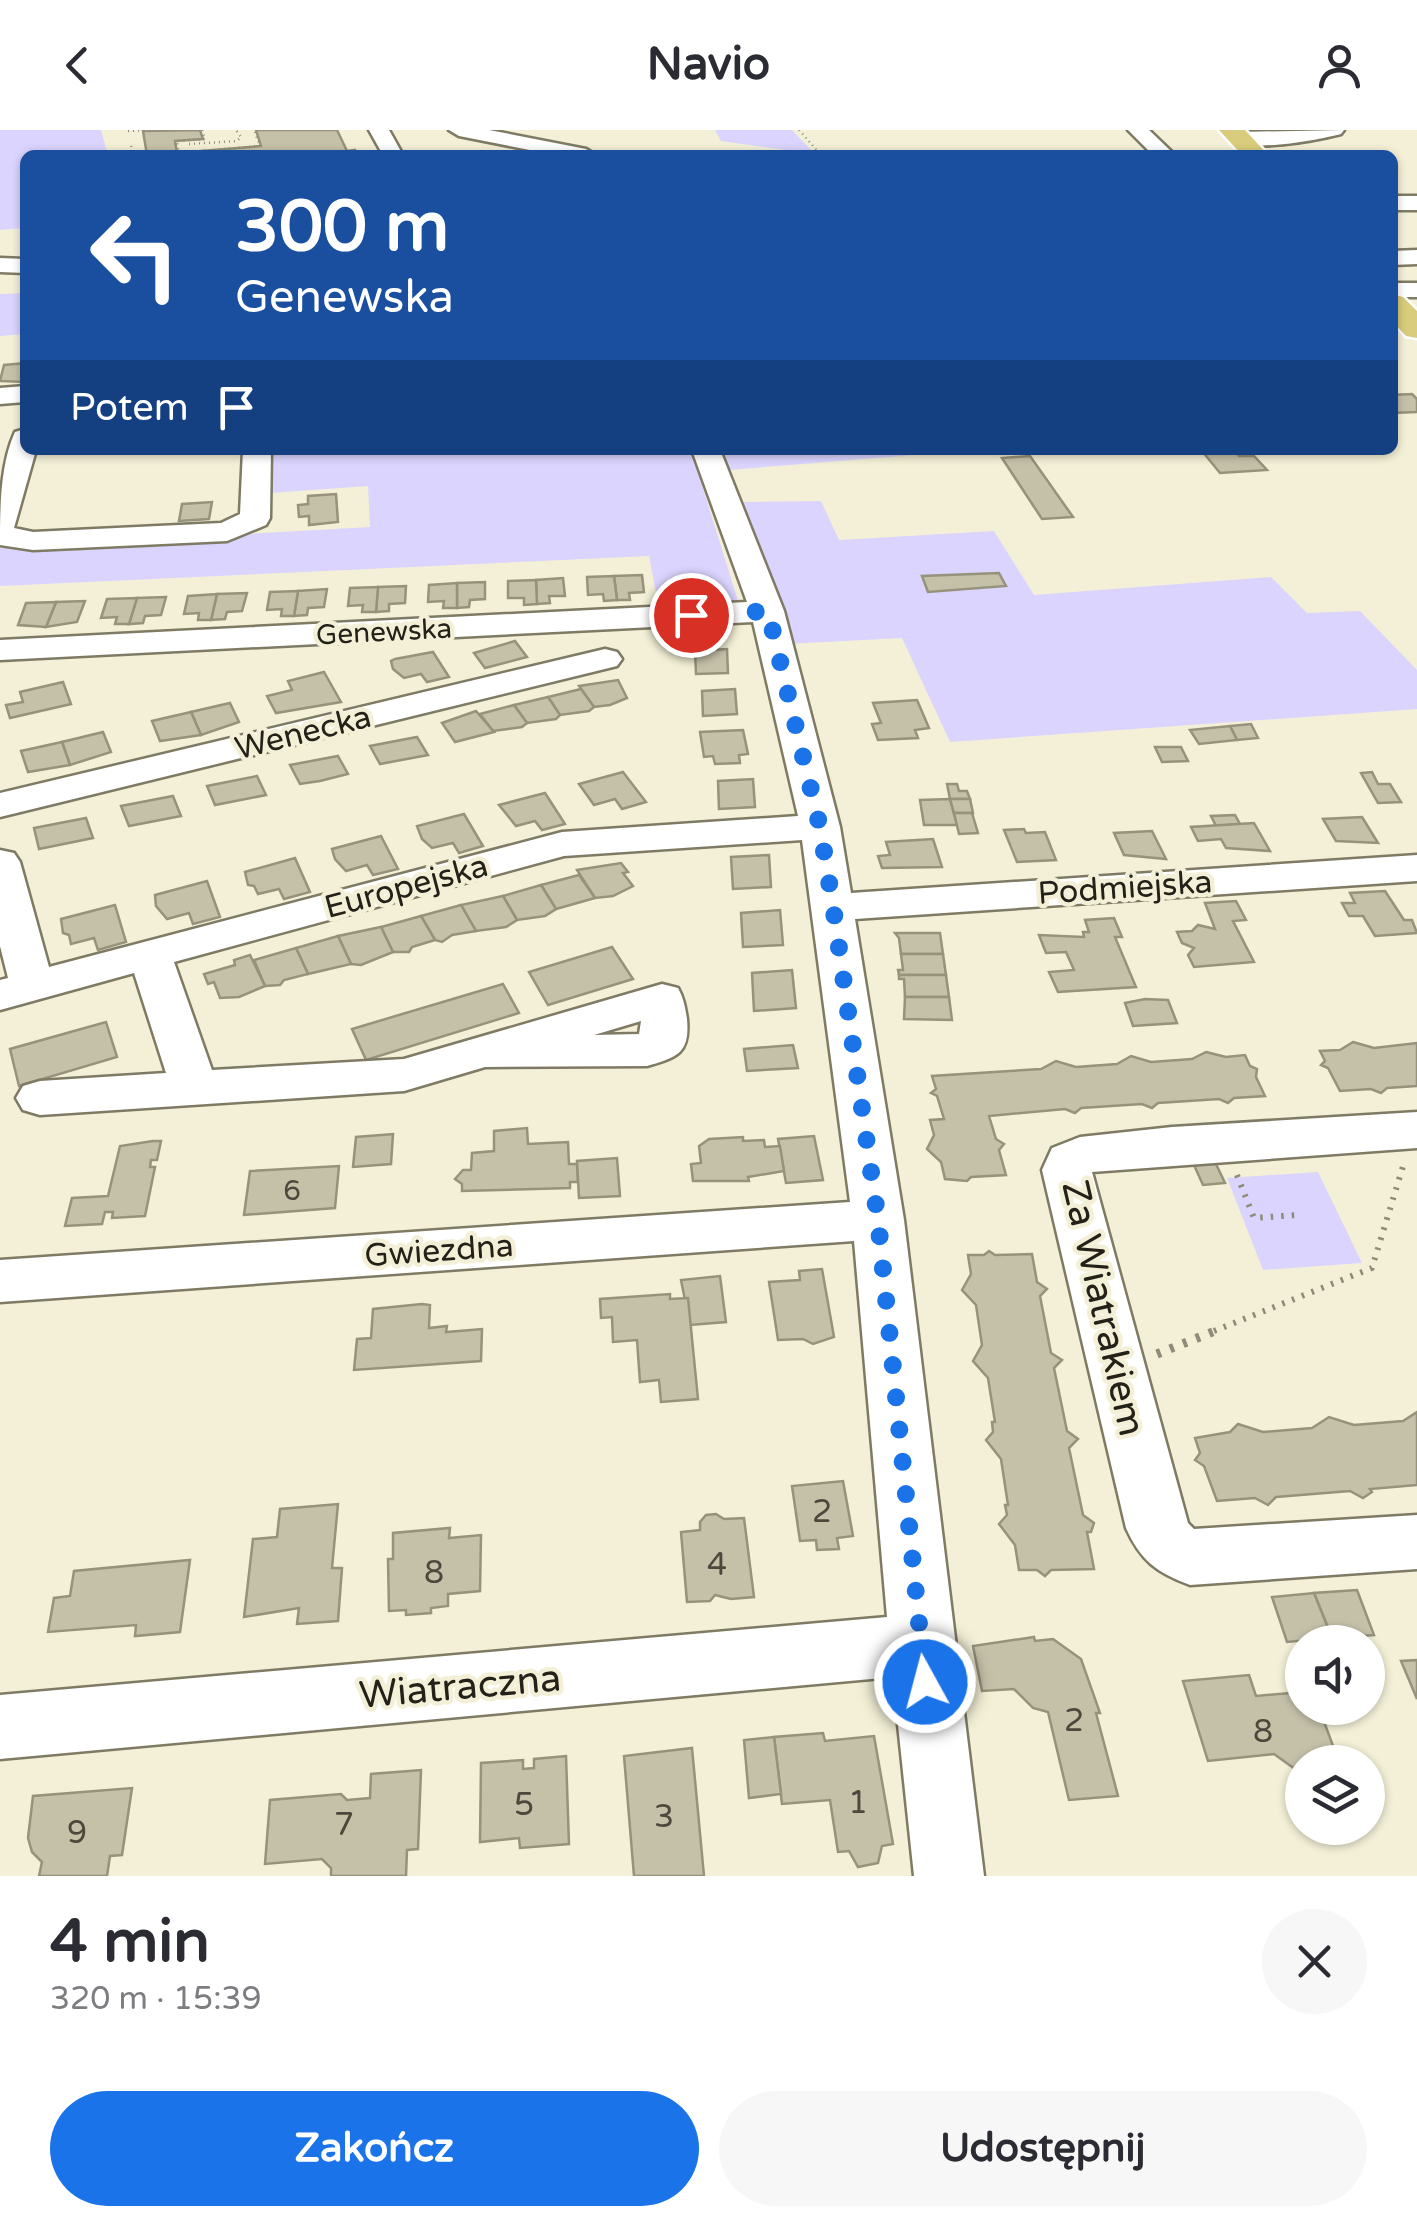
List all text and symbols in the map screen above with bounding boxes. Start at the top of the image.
icon: back [50,38,105,93]
text: Navio [647,38,770,92]
icon: person [1312,38,1367,93]
text: 300 m [235,186,449,270]
icon: left [70,190,200,320]
text: Genewska [235,271,454,325]
icon: arrive [209,380,264,435]
text: Potem [70,385,189,431]
pin [649,573,734,658]
icon: arrive [664,588,719,643]
street label: Genewska [315,611,453,653]
street label: Wenecka [231,698,375,768]
street label: Europejska [320,847,492,927]
street label: Podmiejska [1037,863,1214,913]
house number: 6 [283,1174,301,1208]
street label: Za Wiatrakiem [1051,1176,1155,1440]
street label: Gwiezdna [363,1227,515,1275]
house number: 2 [812,1493,832,1531]
house number: 4 [707,1546,727,1584]
house number: 8 [424,1554,444,1592]
map controls [1285,1625,1385,1845]
button: sound [1285,1625,1385,1725]
position arrow [873,1630,977,1734]
street label: Wiatraczna [357,1655,563,1719]
house number: 2 [1064,1702,1084,1740]
house number: 8 [1253,1713,1273,1751]
button: layers [1285,1745,1385,1845]
house number: 1 [848,1784,868,1822]
house number: 5 [514,1786,534,1824]
house number: 3 [654,1798,674,1836]
house number: 7 [334,1806,354,1844]
house number: 9 [67,1814,87,1852]
text: 4 min [50,1906,210,1978]
button: close [1262,1909,1367,2014]
text: 320 m · 15:39 [50,1980,262,2018]
button: Zakończ [50,2091,699,2206]
button: Udostępnij [719,2091,1367,2206]

